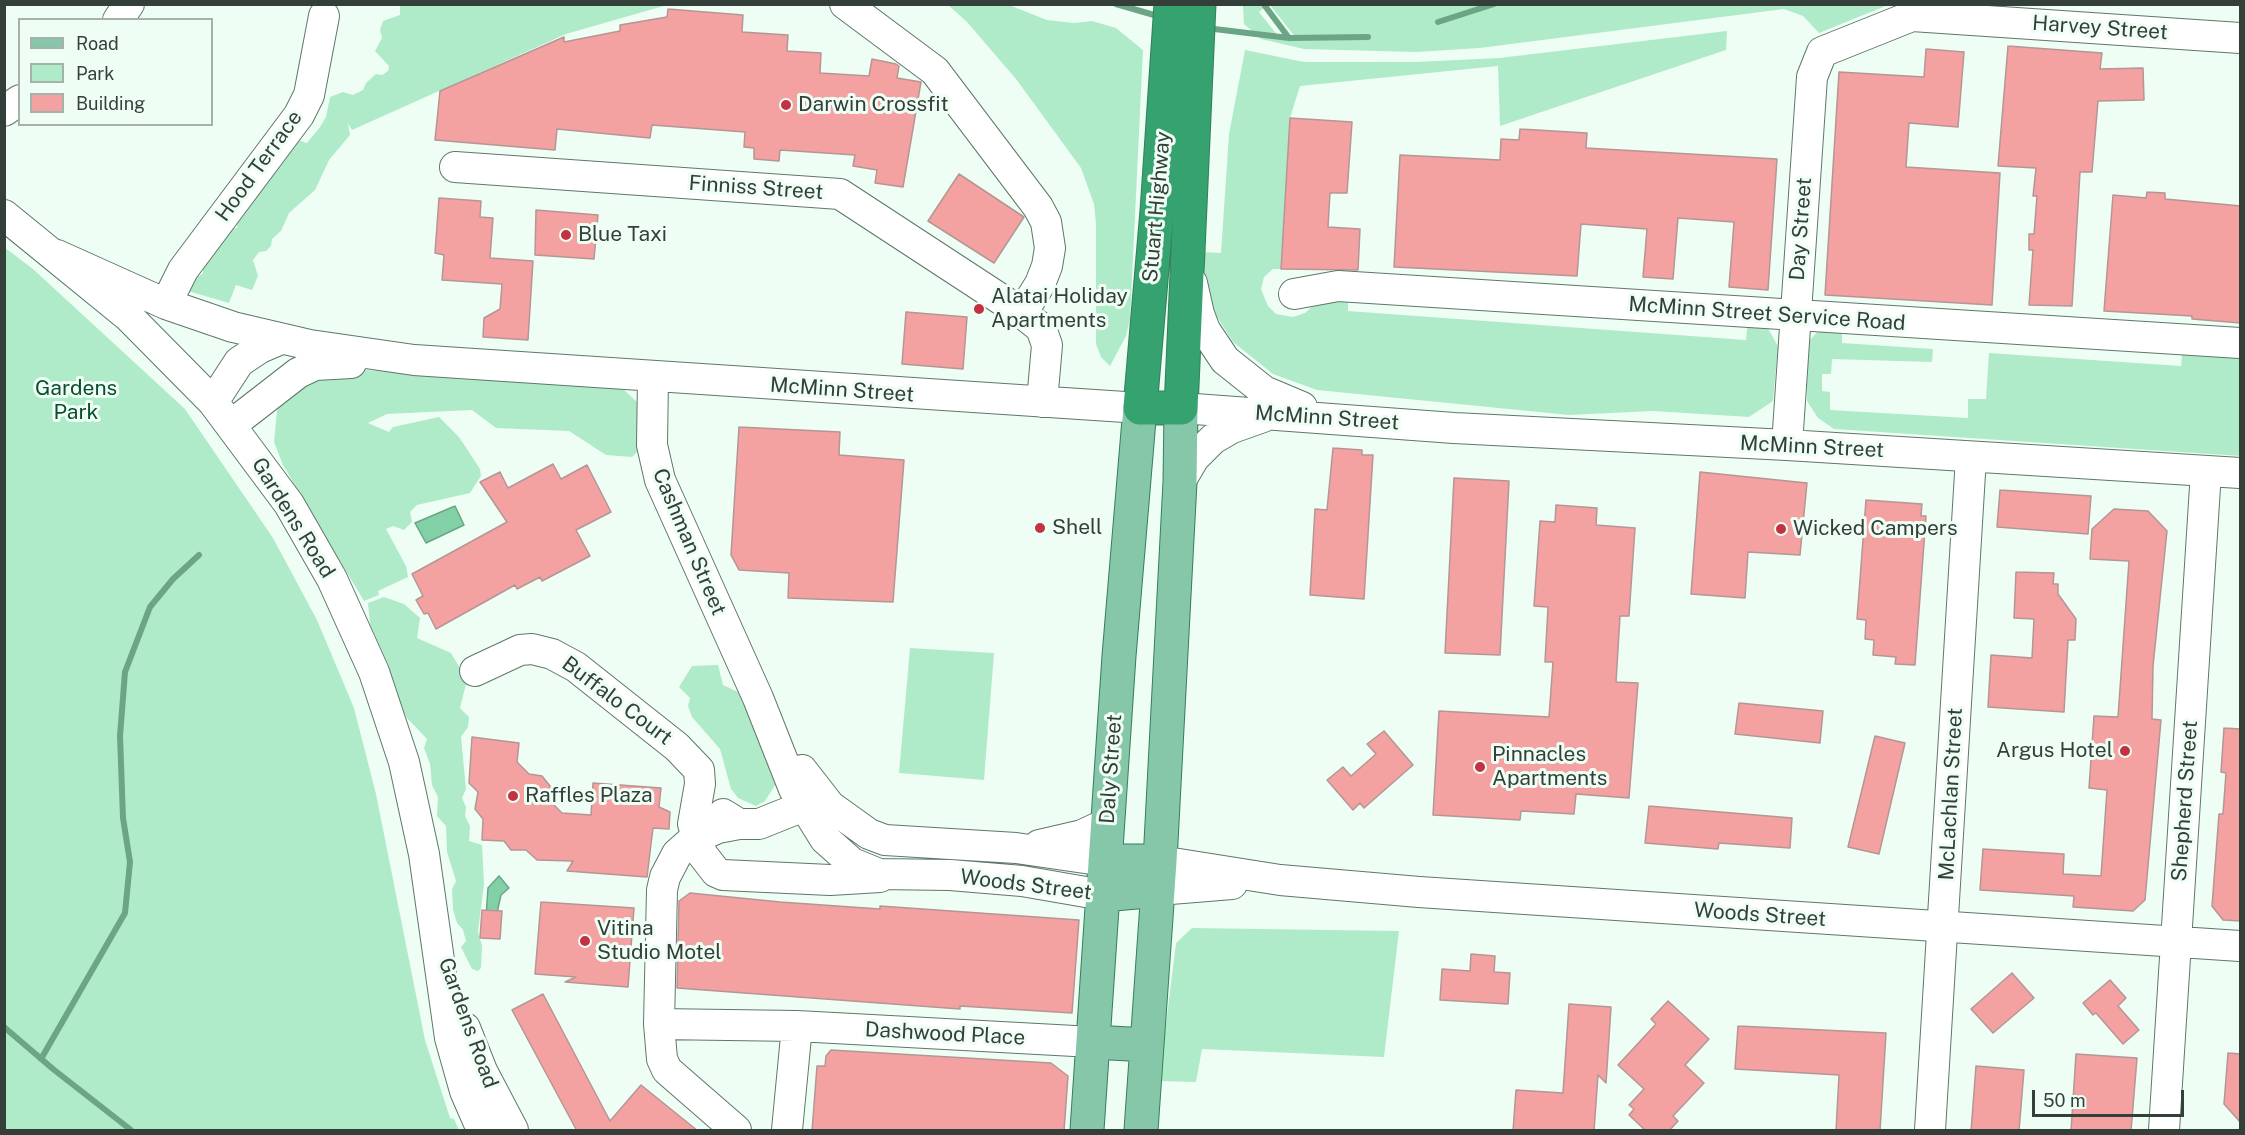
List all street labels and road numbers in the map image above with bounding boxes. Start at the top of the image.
street label: Harvey Street [2031,11,2169,45]
street label: Hood Terrace [210,106,308,226]
street label: Stuart Highway [1138,130,1176,284]
street label: Finniss Street [688,171,824,205]
street label: Day Street [1785,176,1817,282]
street label: McMinn Street Service Road [1628,292,1906,336]
street label: McMinn Street [769,372,915,408]
street label: McMinn Street [1254,400,1400,436]
street label: McMinn Street [1739,431,1885,463]
street label: Gardens Road [246,453,340,583]
street label: Cashman Street [647,465,731,619]
street label: Buffalo Court [557,651,677,751]
street label: McLachlan Street [1934,707,1968,881]
street label: Daly Street [1095,713,1127,825]
street label: Shepherd Street [2167,720,2203,882]
street label: Woods Street [959,864,1093,906]
street label: Woods Street [1693,898,1827,932]
street label: Gardens Road [433,954,503,1092]
street label: Dashwood Place [864,1017,1026,1051]

